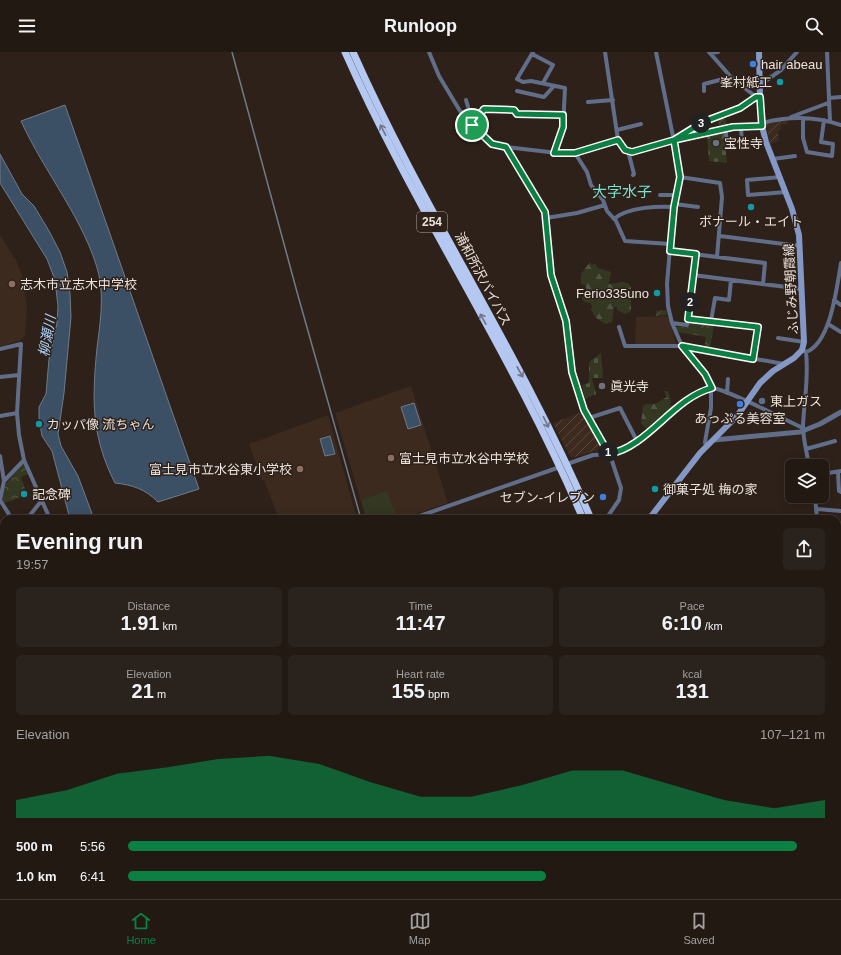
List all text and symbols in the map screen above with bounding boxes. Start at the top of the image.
icon: menu [16,15,38,37]
icon: search [803,15,825,37]
text: Runloop [384,16,457,36]
place label: hair abeau [761,57,822,72]
marker: hair abeau [748,59,758,69]
place label: 峯村紙工 [720,75,772,90]
marker: 峯村紙工 [775,77,785,87]
pin [455,108,489,142]
pin: 3 [691,113,711,133]
icon: arrive [461,114,483,136]
text: 3 [698,117,704,129]
one-way arrow [378,124,386,136]
place label: 宝性寺 [724,136,763,151]
marker: 宝性寺 [711,138,721,148]
district label: 大字水子 [592,183,652,200]
marker: ボナール・エイト [746,202,756,212]
road number: 254 [417,212,447,232]
place label: ボナール・エイト [699,214,803,229]
street label: 浦和所沢バイパス [452,230,514,328]
street label: ふじみ野朝霞線 [781,243,801,335]
place label: 志木市立志木中学校 [20,277,137,292]
marker: 志木市立志木中学校 [7,279,17,289]
place label: Ferio335uno [576,286,649,301]
marker: Ferio335uno [652,288,662,298]
pin: 2 [680,292,700,312]
text: 2 [687,296,693,308]
water label: 柳瀬川 [35,312,59,358]
one-way arrow [479,313,487,325]
one-way arrow [516,366,524,378]
place label: 眞光寺 [610,379,649,394]
marker: 眞光寺 [597,381,607,391]
place label: 東上ガス [770,394,822,409]
marker: 東上ガス [757,396,767,406]
marker: あっぷる美容室 [735,399,745,409]
place label: あっぷる美容室 [694,411,786,426]
one-way arrow [543,415,550,427]
place label: カッパ像 流ちゃん [47,417,155,432]
marker: カッパ像 流ちゃん [34,419,44,429]
pin: 1 [598,442,618,462]
text: 1 [605,446,611,458]
place label: 富士見市立水谷中学校 [399,451,529,466]
marker: 富士見市立水谷中学校 [386,453,396,463]
map controls [785,459,829,503]
button: layers [785,459,829,503]
place label: 富士見市立水谷東小学校 [149,462,292,477]
marker: 富士見市立水谷東小学校 [295,464,305,474]
place label: 御菓子処 梅の家 [663,482,758,497]
marker: 御菓子処 梅の家 [650,484,660,494]
place label: 記念碑 [32,487,71,502]
marker: 記念碑 [19,489,29,499]
place label: セブン-イレブン [500,490,595,505]
marker: セブン-イレブン [598,492,608,502]
button: share [783,528,825,570]
text: Evening run [16,529,143,554]
text: 19:57 [16,557,49,572]
text: Distance [127,600,170,612]
text: Time [408,600,433,612]
text: Pace [680,600,705,612]
text: 1.91 [120,612,159,634]
text: 11:47 [395,612,446,634]
text: 6:10 [662,612,702,634]
text: km [159,620,177,632]
text: /km [702,620,723,632]
text: Elevation [126,668,171,680]
text: Heart rate [396,668,445,680]
text: kcal [682,668,702,680]
text: 21 [132,680,154,702]
text: 155 [392,680,425,702]
text: 131 [675,680,709,702]
text: m [154,688,166,700]
text: bpm [425,688,449,700]
text: Elevation [16,727,69,742]
text: 107–121 m [760,727,825,742]
text: 500 m [16,839,53,854]
text: 5:56 [80,839,105,854]
text: 1.0 km [16,869,56,884]
text: 6:41 [80,869,105,884]
tab: Home [126,910,156,946]
tab: Map [409,910,431,946]
tab: Saved [683,910,715,946]

